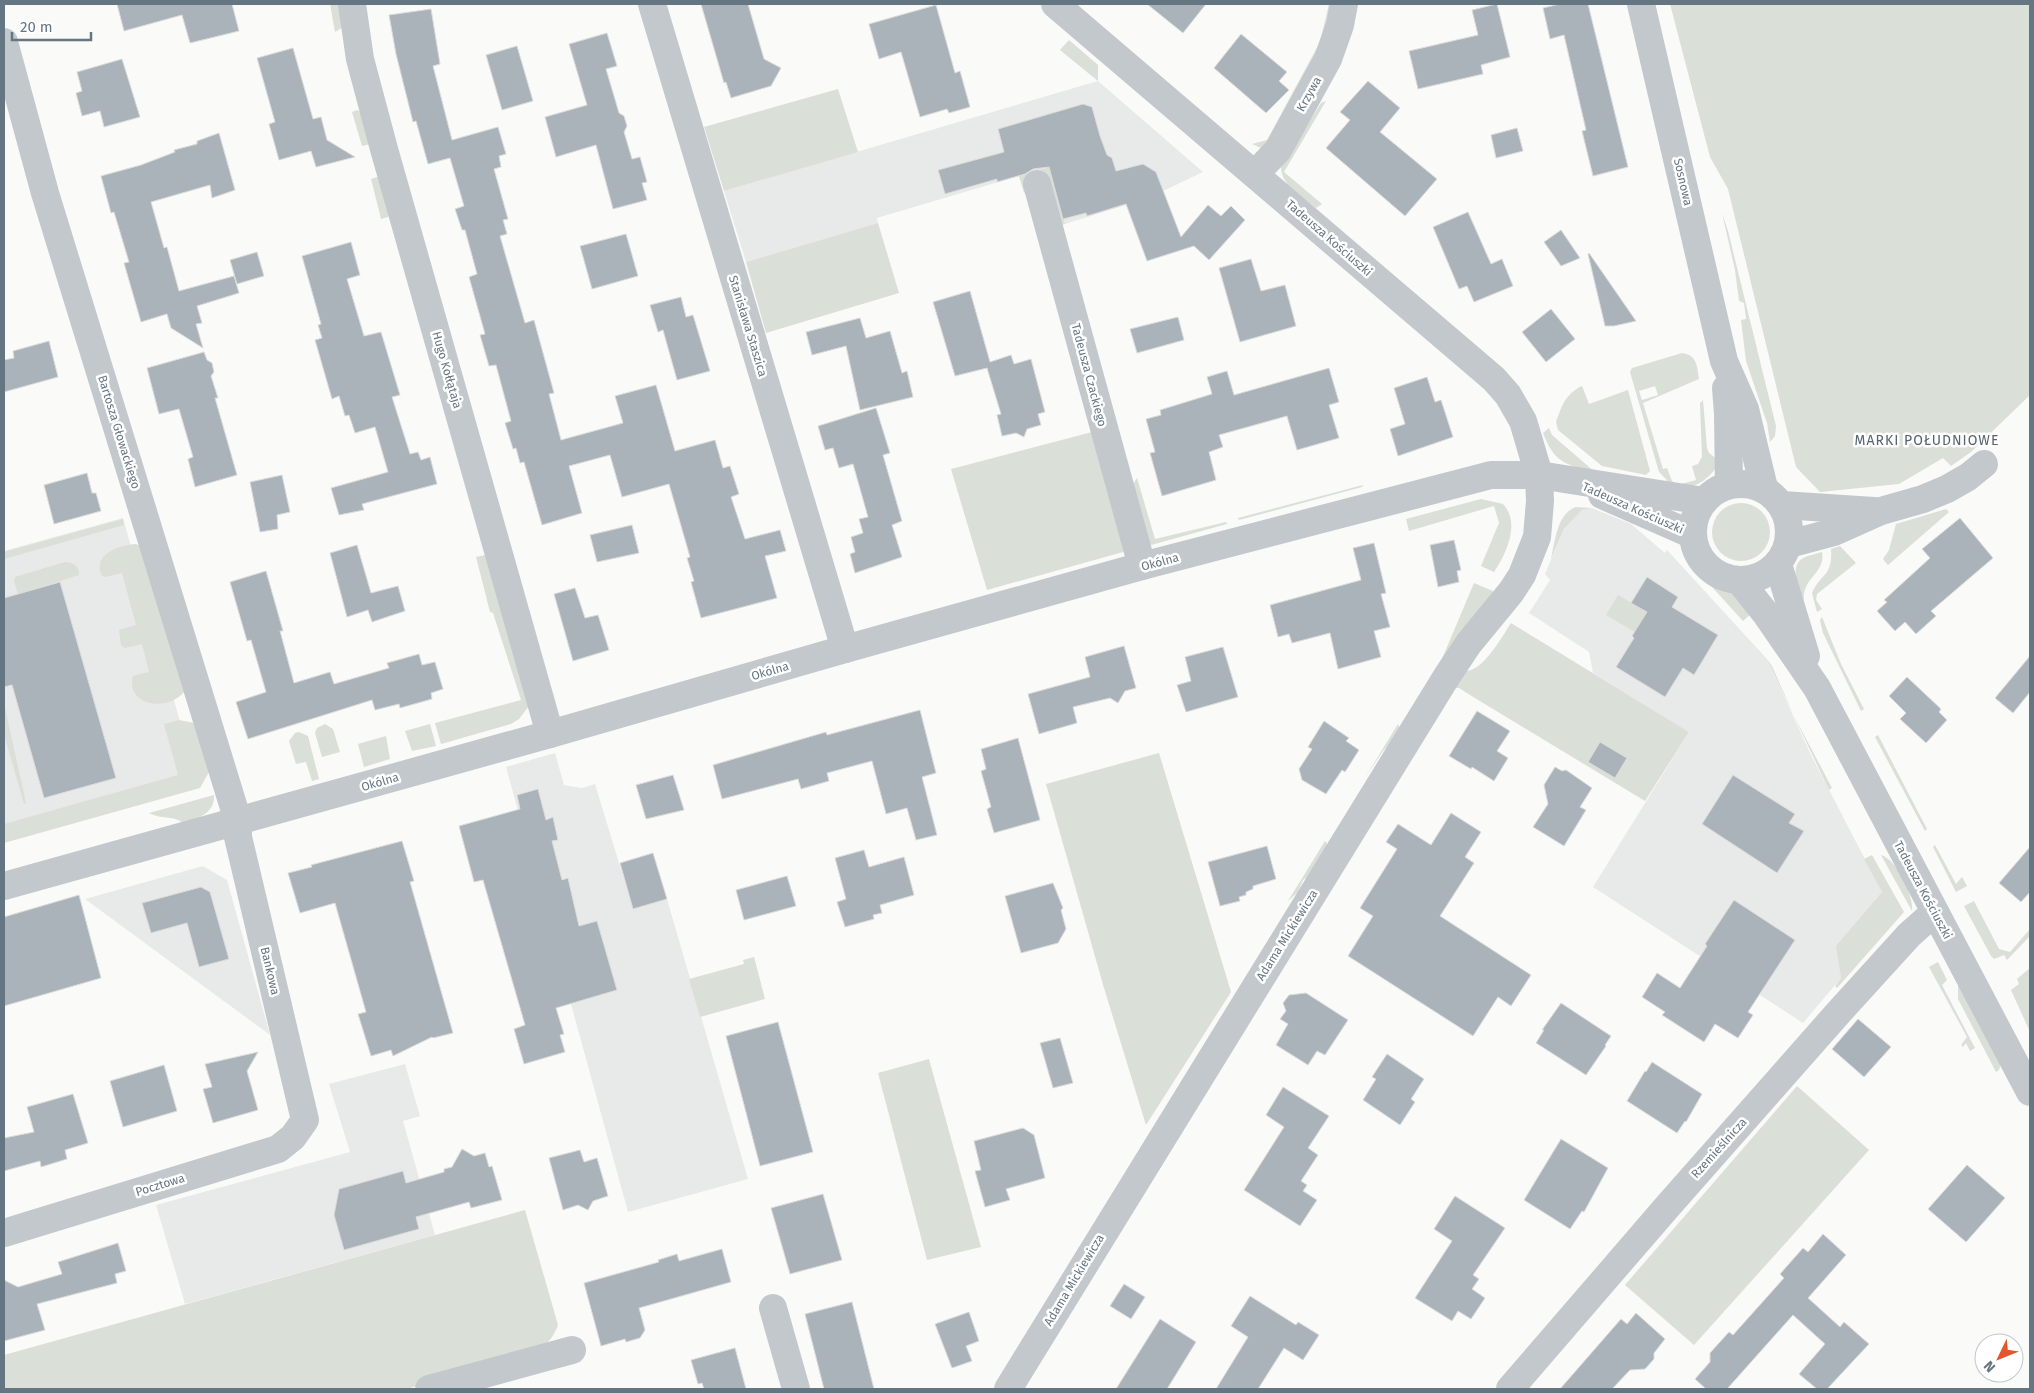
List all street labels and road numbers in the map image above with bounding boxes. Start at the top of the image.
street label: Krzywa [1294,74,1324,114]
street label: Sosnowa [1671,157,1695,207]
street label: Tadeusza Kościuszki [1283,197,1375,279]
street label: Stanisława Staszica [726,274,770,378]
street label: Tadeusza Czackiego [1068,322,1110,428]
street label: Hugo Kołłątaja [429,330,465,410]
street label: Bartosza Głowackiego [95,374,143,490]
street label: Tadeusza Kościuszki [1580,479,1686,537]
street label: Okólna [1140,550,1180,574]
street label: Okólna [750,659,790,683]
street label: Okólna [360,770,400,794]
street label: Tadeusza Kościuszki [1891,839,1955,941]
street label: Adama Mickiewicza [1253,887,1321,983]
street label: Bankowa [258,946,282,996]
street label: Rzemieślnicza [1688,1115,1750,1181]
street label: Pocztowa [134,1171,186,1199]
street label: Adama Mickiewicza [1041,1232,1107,1328]

